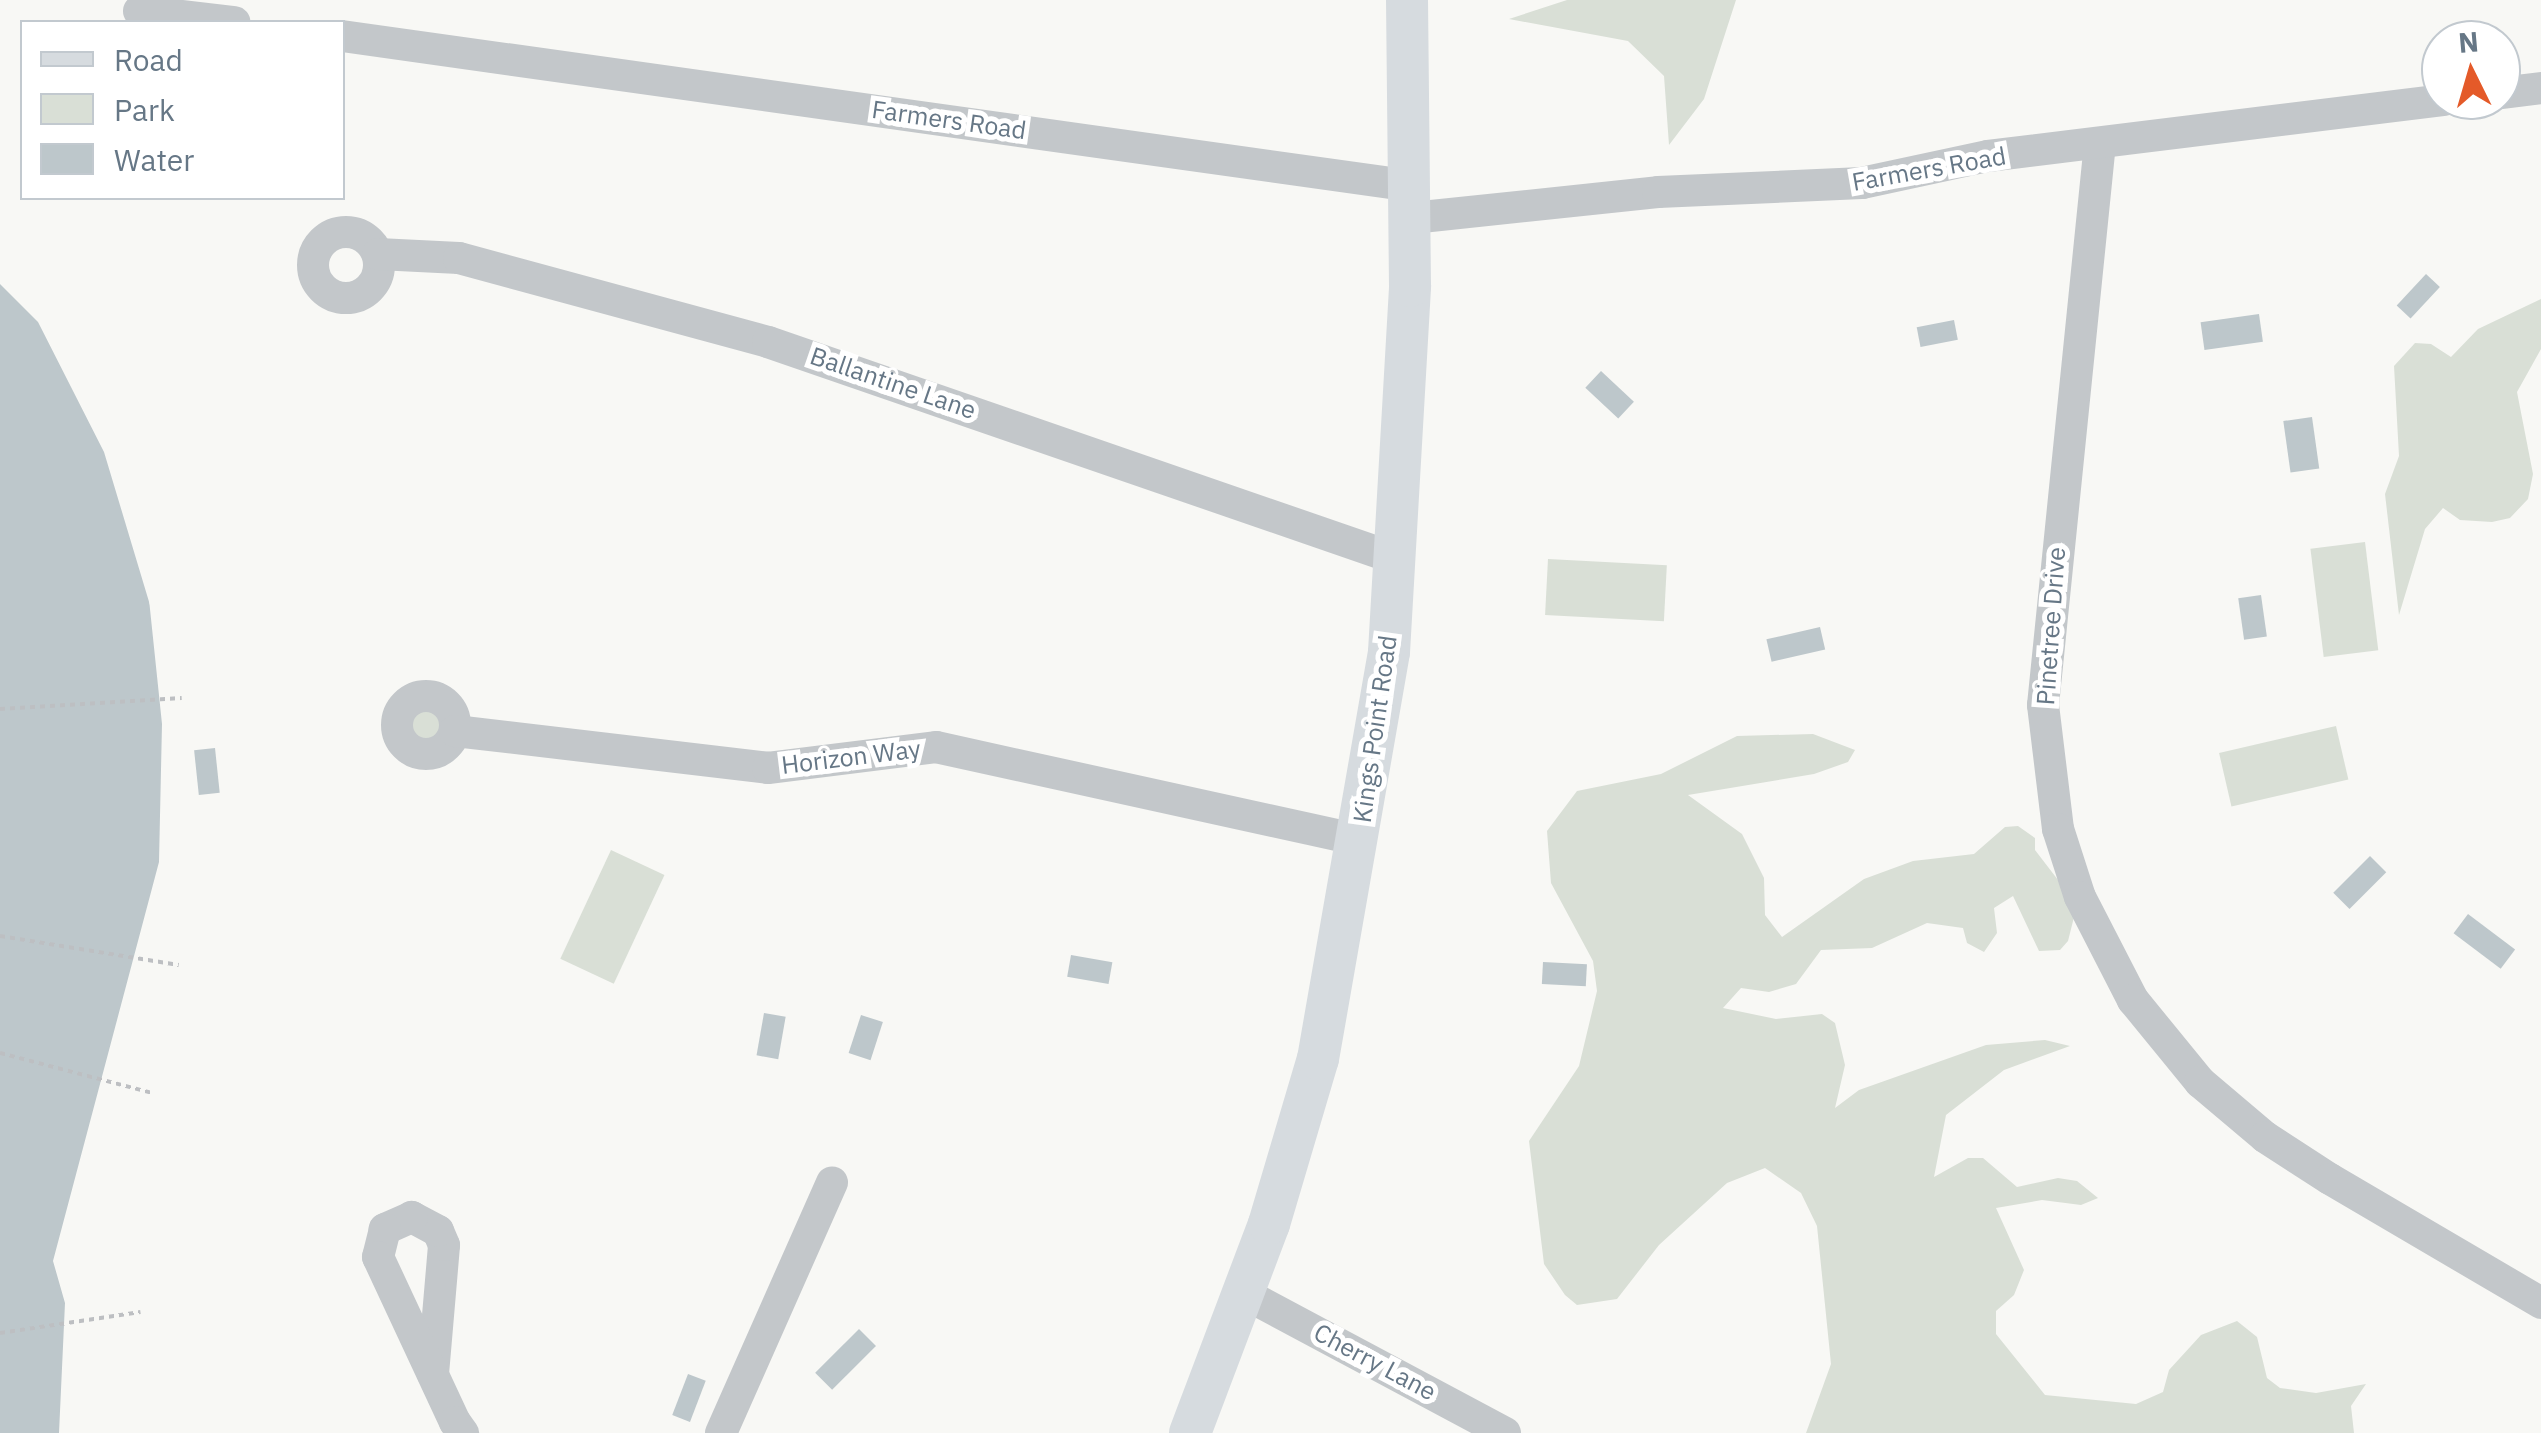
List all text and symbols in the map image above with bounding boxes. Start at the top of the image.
legend [20,20,345,200]
north arrow [2421,20,2521,120]
text: N [2457,22,2480,61]
text: Road [114,40,183,79]
text: Park [114,90,175,129]
street label: Farmers Road [870,94,1028,146]
text: Water [114,140,194,179]
street label: Farmers Road [1850,141,2008,197]
street label: Ballantine Lane [806,341,980,425]
street label: Pinetree Drive [2031,546,2071,706]
street label: Kings Point Road [1347,633,1403,825]
street label: Horizon Way [780,734,922,780]
street label: Cherry Lane [1309,1317,1441,1407]

